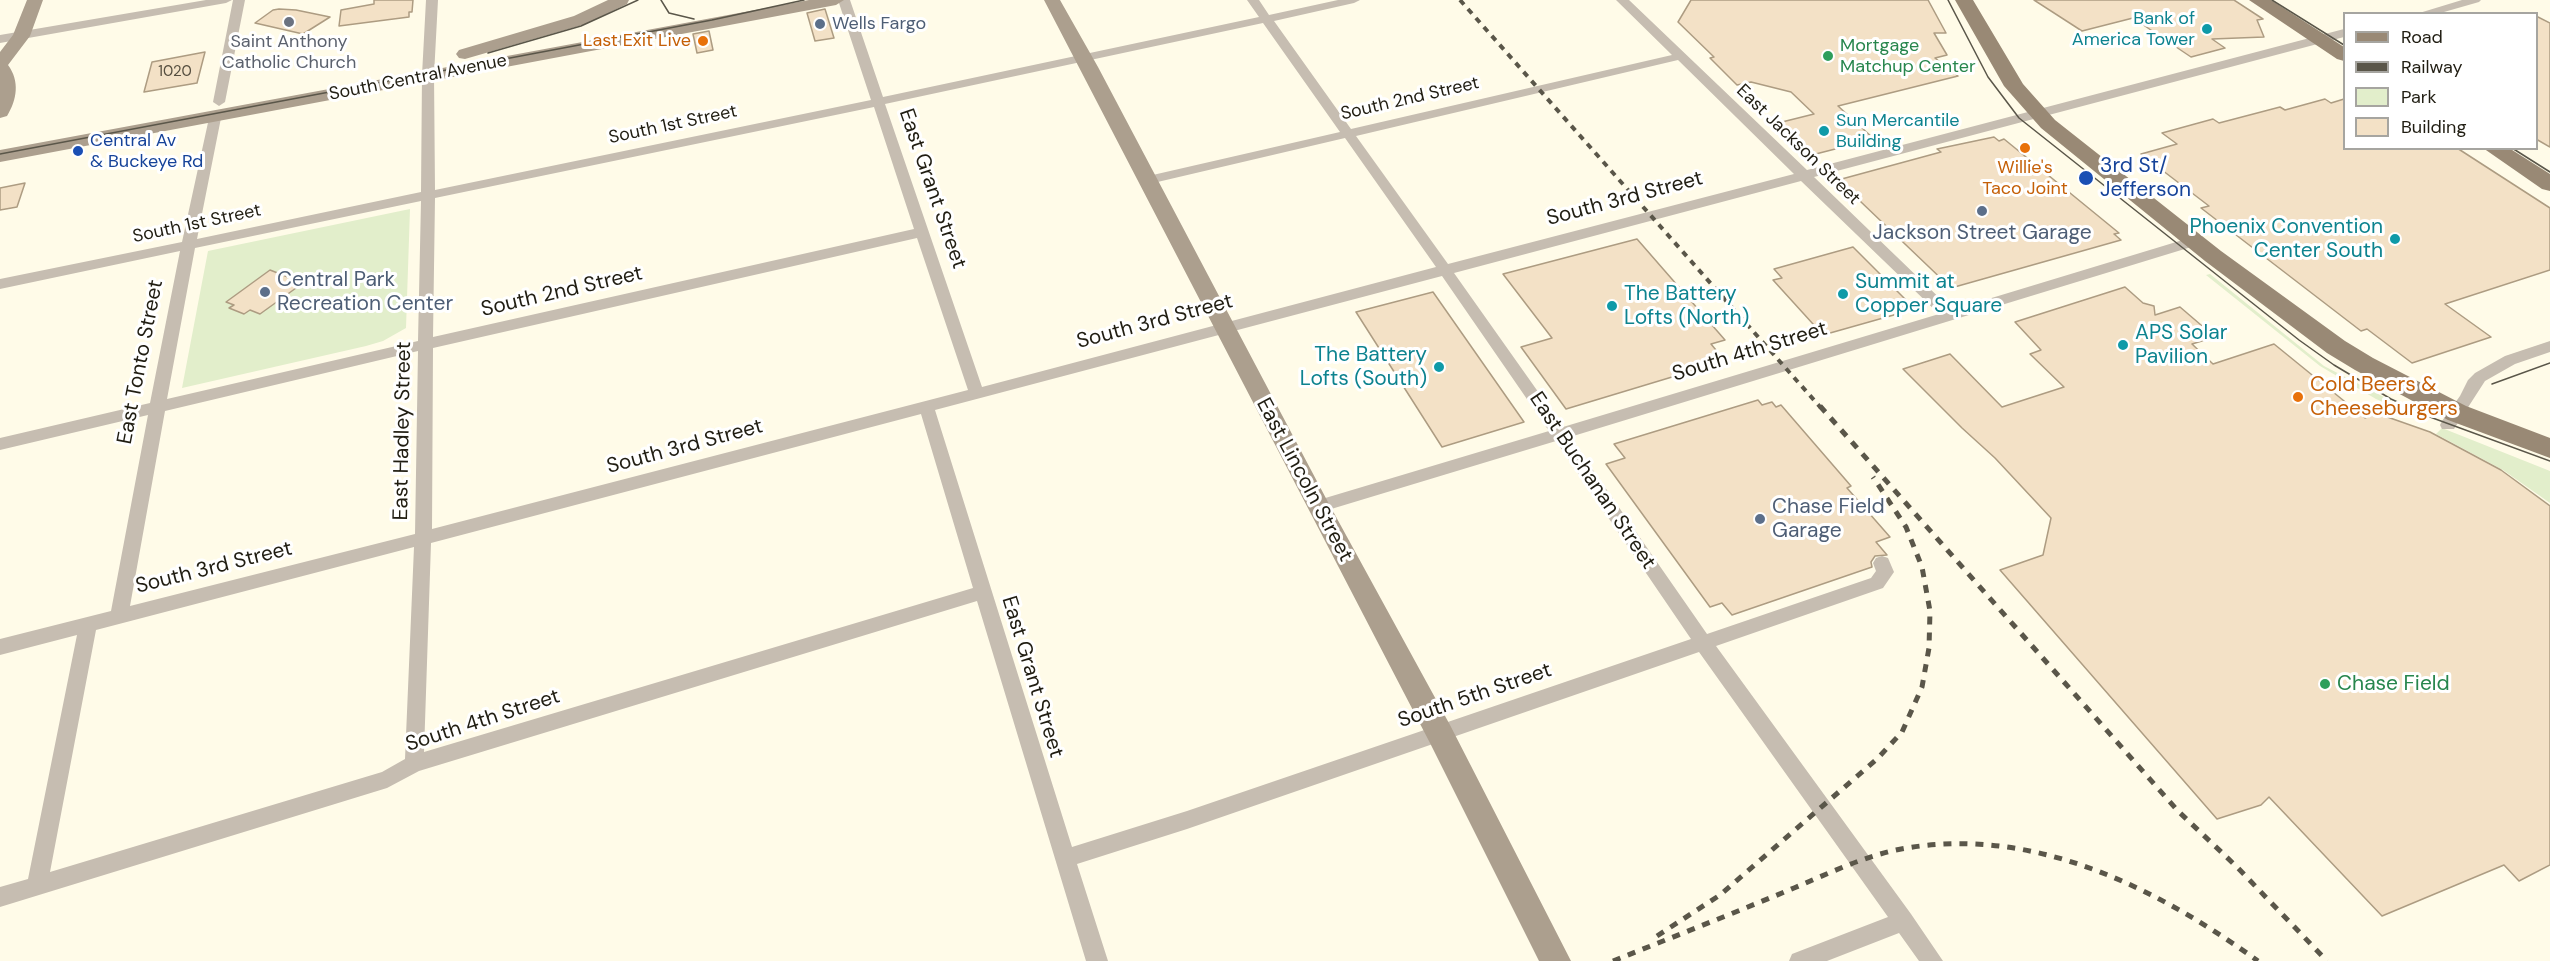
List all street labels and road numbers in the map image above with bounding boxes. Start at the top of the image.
street label: South Central Avenue [327,50,509,106]
street label: South 2nd Street [1339,73,1481,125]
street label: East Jackson Street [1732,80,1864,210]
street label: South 1st Street [607,101,739,149]
street label: East Grant Street [893,106,971,272]
street label: South 3rd Street [1544,166,1706,232]
street label: South 1st Street [131,200,263,248]
street label: South 2nd Street [479,261,645,323]
street label: East Tonto Street [113,278,169,446]
street label: South 3rd Street [1074,289,1236,355]
street label: South 4th Street [1669,316,1831,388]
street label: East Hadley Street [389,341,417,521]
street label: East Buchanan Street [1523,388,1661,574]
street label: East Lincoln Street [1250,394,1358,566]
street label: South 3rd Street [604,414,766,480]
street label: South 3rd Street [133,536,295,600]
street label: East Grant Street [995,593,1069,761]
street label: South 5th Street [1395,658,1555,734]
street label: South 4th Street [403,684,563,758]

